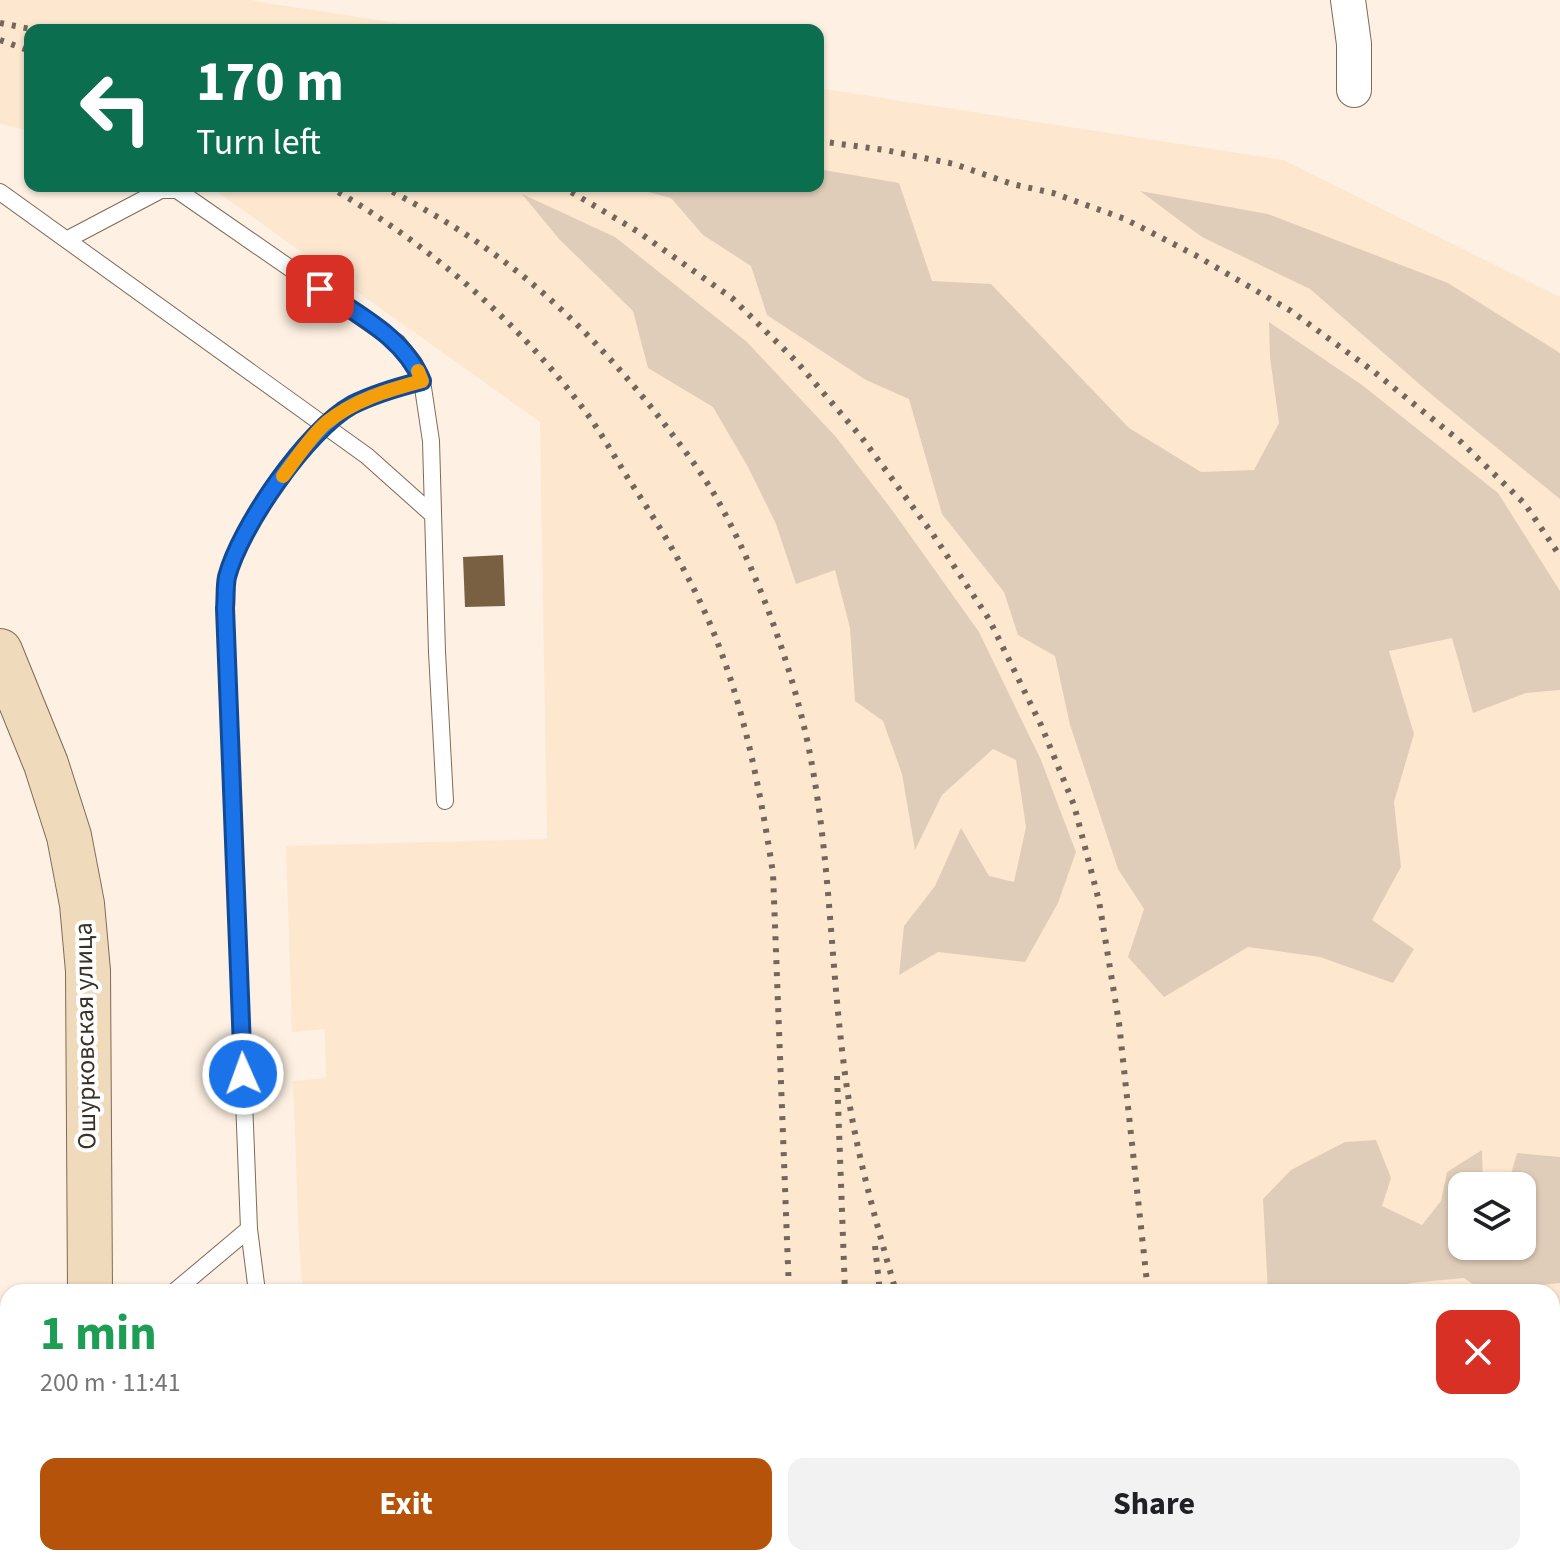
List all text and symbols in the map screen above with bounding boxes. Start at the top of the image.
text: 170 m [196,43,344,122]
icon: left [64,56,168,160]
text: Turn left [196,117,321,168]
pin [286,255,354,323]
icon: arrive [298,267,342,311]
street label: Ошурковская улица [65,922,105,1150]
position arrow [201,1032,285,1116]
map controls [1448,1172,1536,1260]
button: layers [1448,1172,1536,1260]
text: 1 min [40,1300,157,1368]
button: close [1436,1310,1520,1394]
text: 200 m · 11:41 [40,1364,181,1401]
button: Exit [40,1458,772,1550]
button: Share [788,1458,1520,1550]

